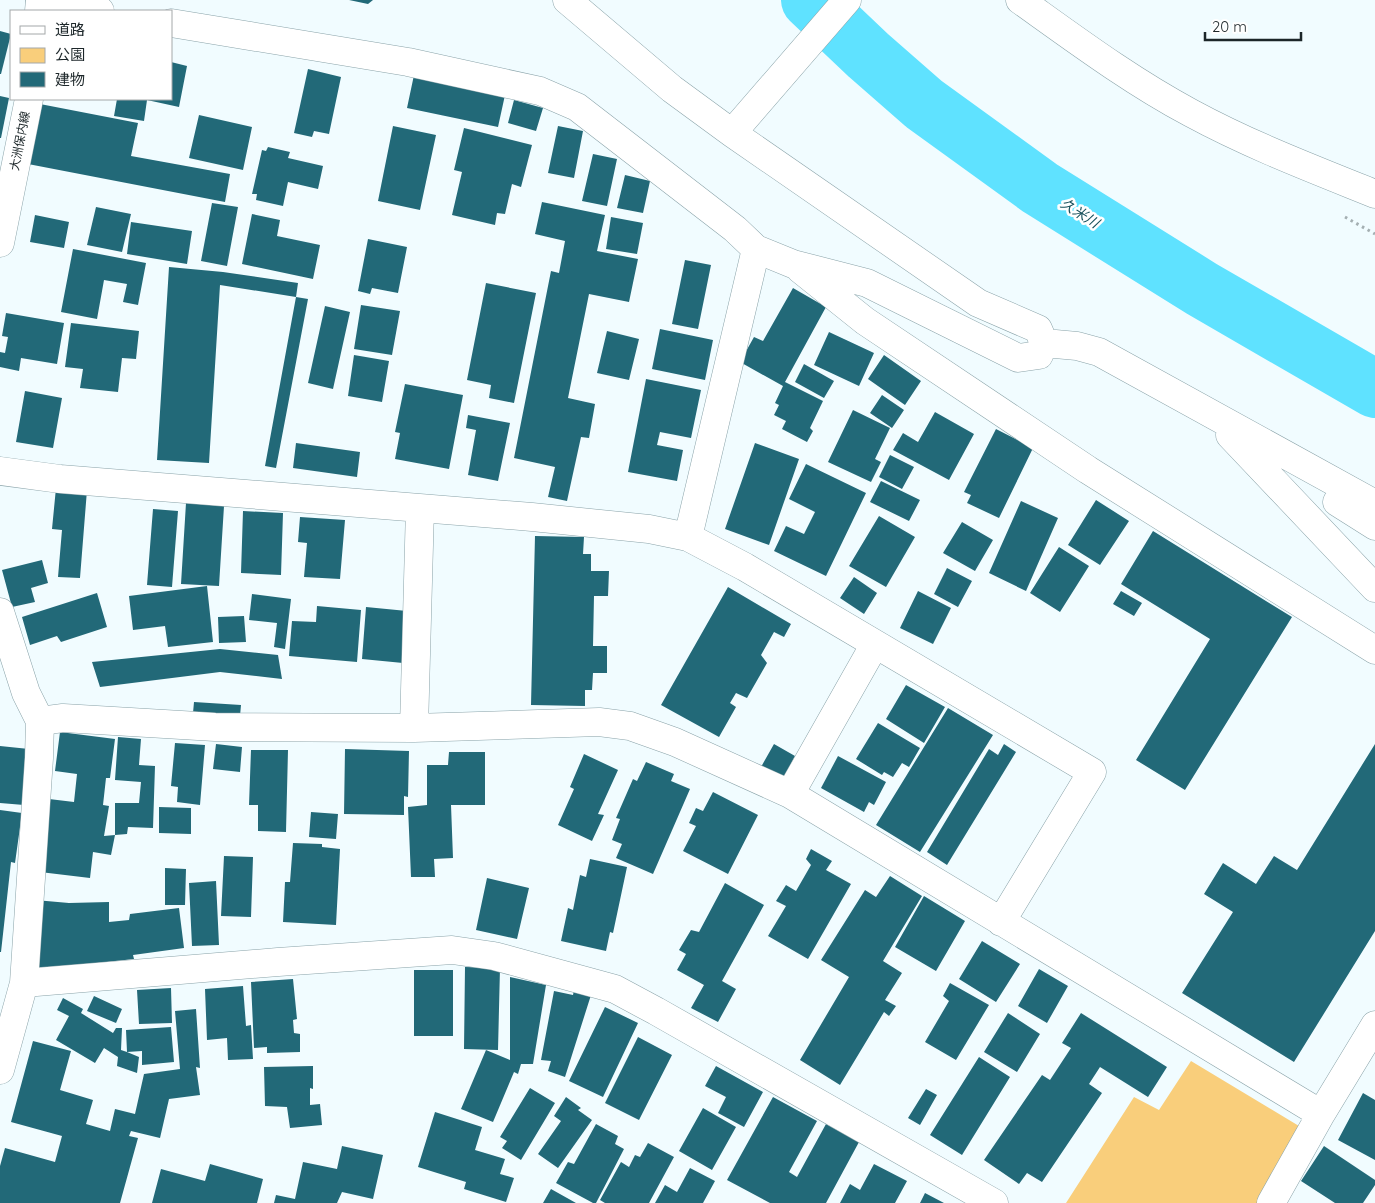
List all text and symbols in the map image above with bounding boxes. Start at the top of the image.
legend [10,10,172,100]
scale bar [1205,10,1301,42]
text: 20 m [1212,17,1247,36]
text: 道路 [55,20,85,39]
text: 公園 [55,45,85,64]
text: 建物 [55,70,85,89]
street label: 大洲保内線 [6,110,33,172]
water label: 久米川 [1057,194,1104,233]

